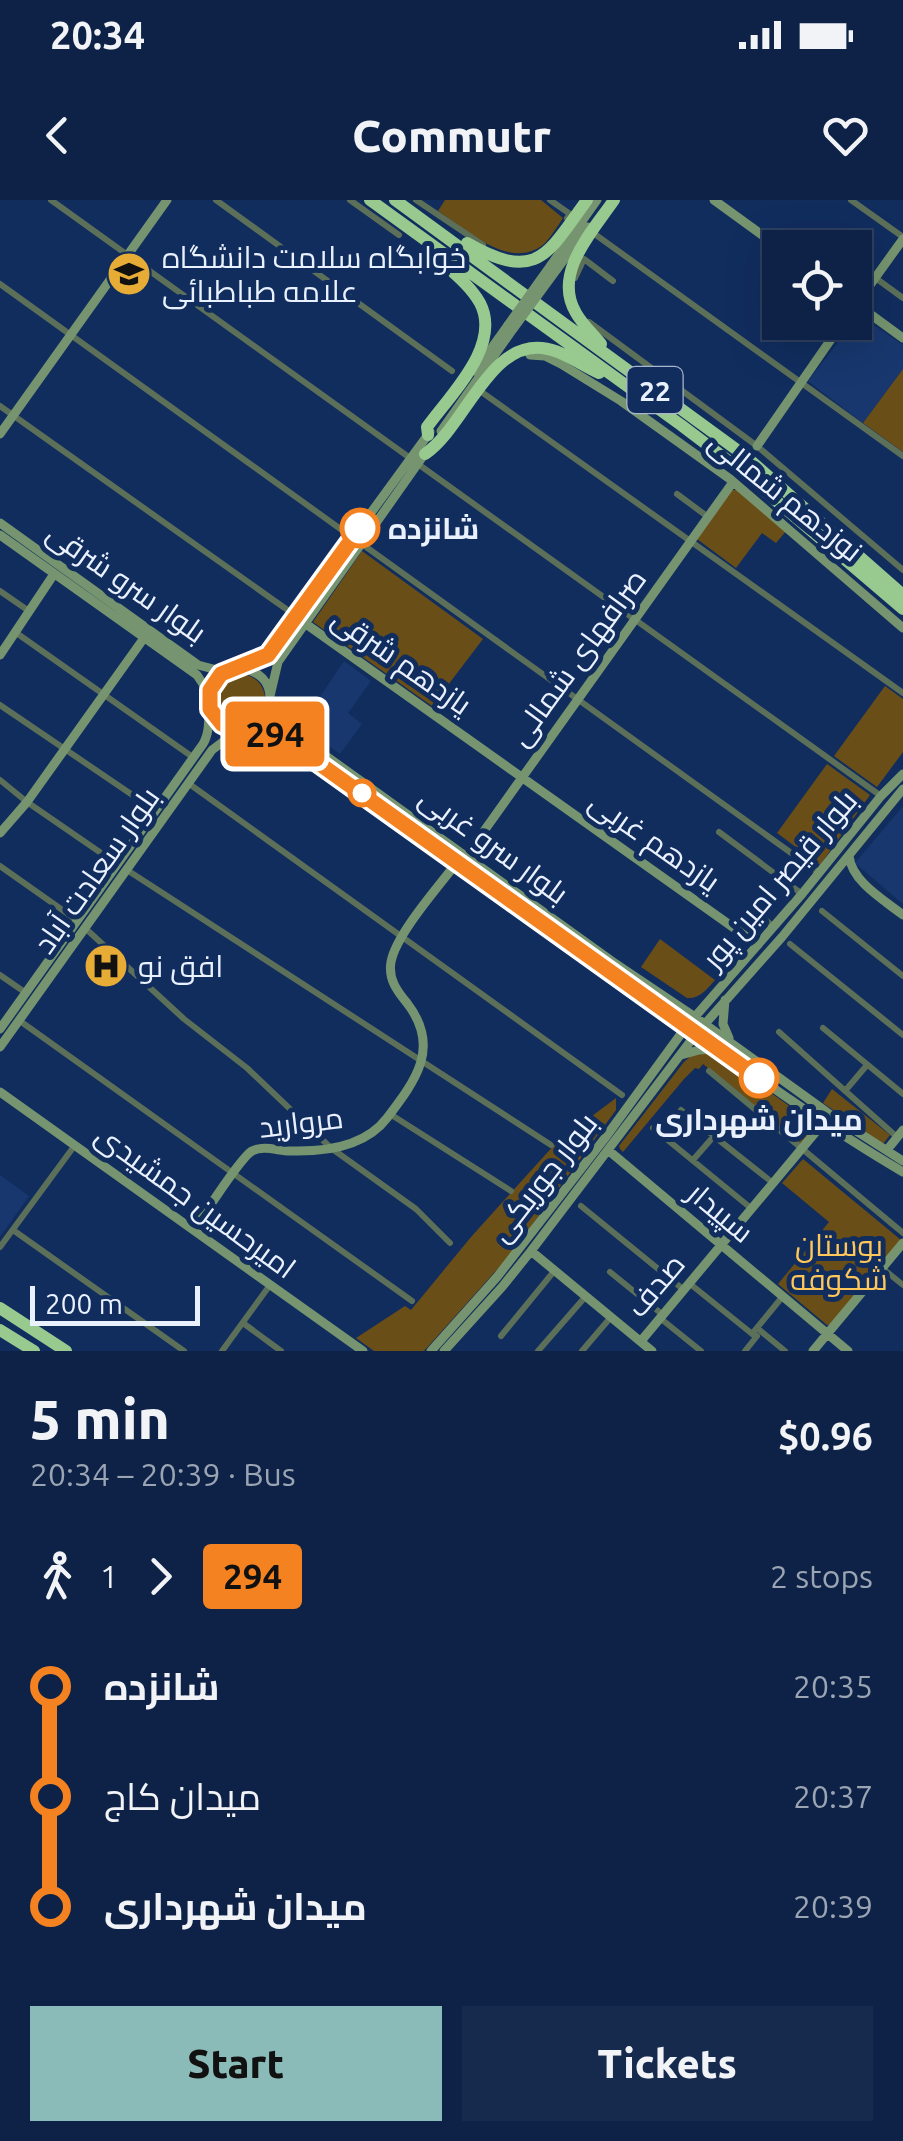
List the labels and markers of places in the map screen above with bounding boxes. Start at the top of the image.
place label: خوابگاه سلامت دانشگاه علامه طباطبائی [162,240,466,310]
school or university icon: خوابگاه سلامت دانشگاه علامه طباطبائی [106,251,152,297]
marker: شانزده [341,509,379,547]
place label: شانزده [388,511,479,547]
unlabelled marker [349,780,375,806]
hospital icon: افق نو [83,943,129,989]
place label: افق نو [138,949,223,985]
marker: میدان شهرداری [740,1059,778,1097]
place label: میدان شهرداری [655,1102,863,1138]

